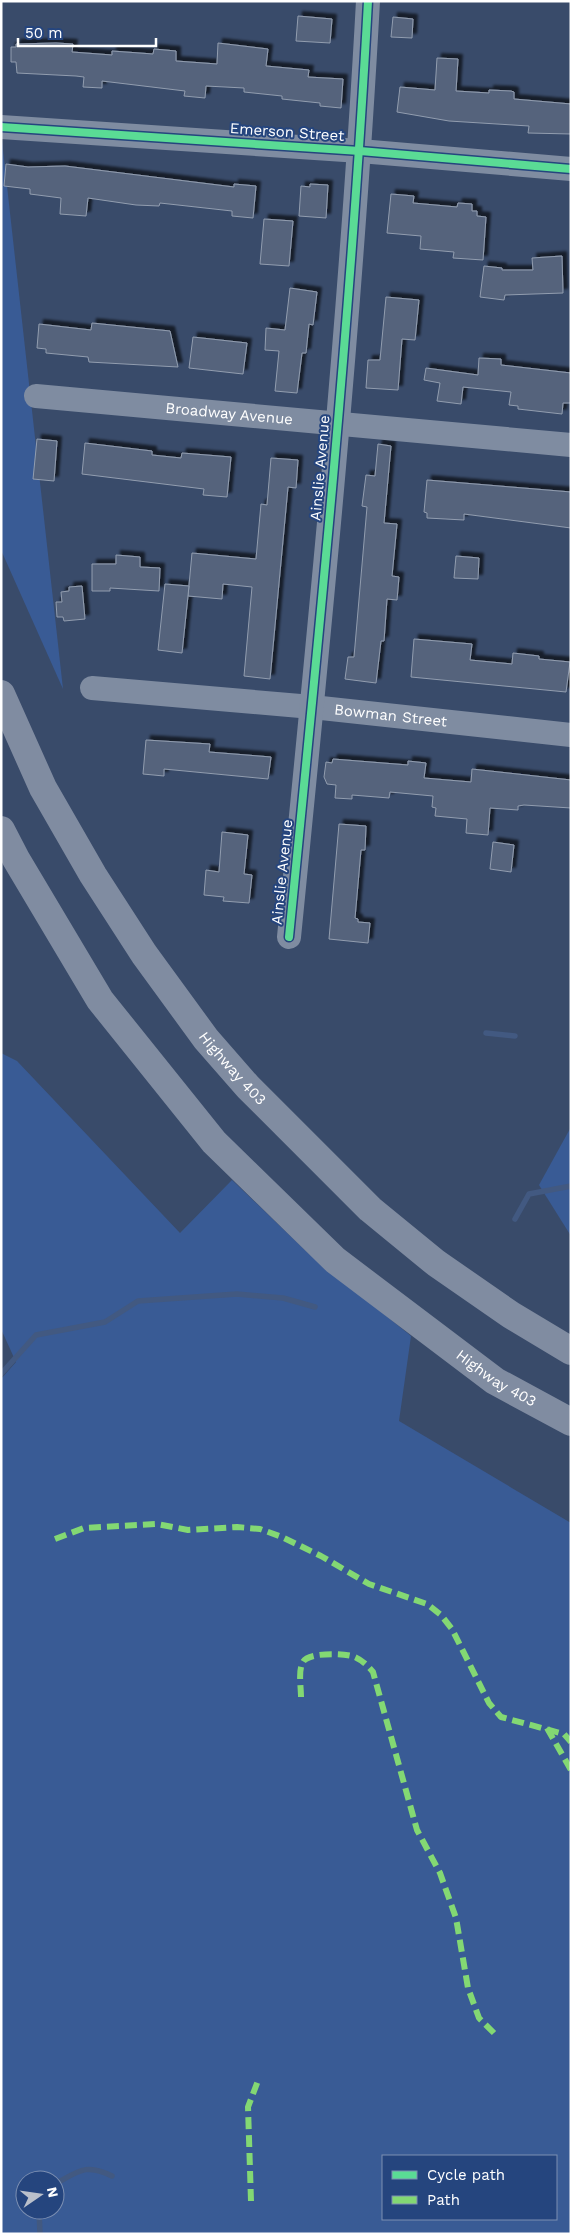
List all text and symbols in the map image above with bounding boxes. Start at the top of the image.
scale bar [18,15,155,47]
text: 50 m [25,24,62,42]
street label: Emerson Street [229,119,346,145]
street label: Broadway Avenue [165,399,294,428]
street label: Ainslie Avenue [306,414,334,522]
street label: Bowman Street [333,700,449,731]
street label: Ainslie Avenue [268,818,296,926]
street label: Highway 403 [195,1028,270,1109]
street label: Highway 403 [452,1346,539,1411]
legend [382,2155,557,2220]
text: Cycle path [427,2166,505,2184]
north arrow [15,2170,65,2220]
text: N [44,2185,62,2199]
text: Path [427,2191,460,2209]

